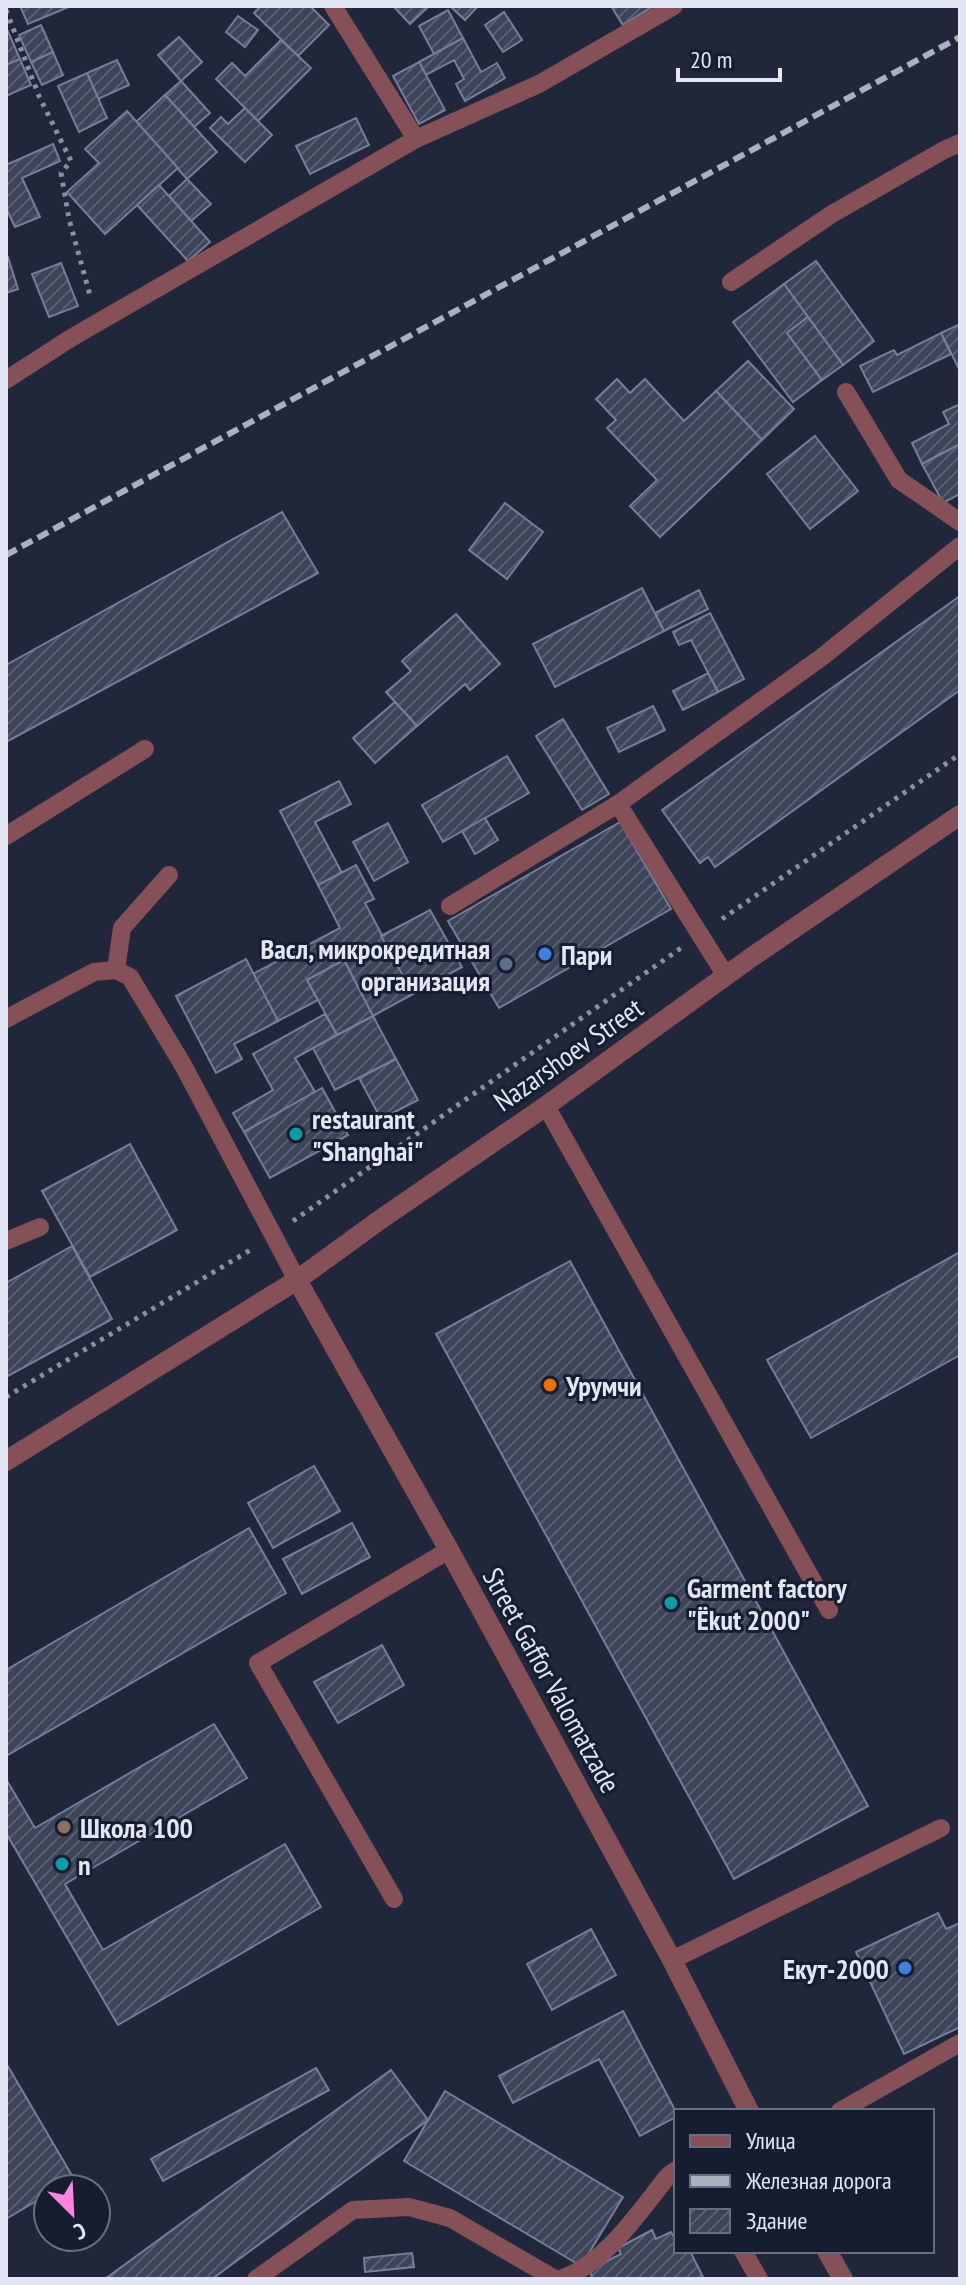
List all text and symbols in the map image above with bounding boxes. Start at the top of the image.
scale bar [678,32,780,82]
text: 20 m [690,44,732,75]
place label: Васл, микрокредитная организация [260,930,490,999]
place label: Пари [561,936,612,973]
marker: Пари [536,945,554,963]
marker: Васл, микрокредитная организация [497,955,515,973]
street label: Nazarshoev Street [486,989,650,1119]
place label: restaurant "Shanghai" [312,1100,424,1169]
marker: restaurant "Shanghai" [287,1125,305,1143]
place label: Урумчи [565,1367,642,1404]
marker: Урумчи [541,1376,559,1394]
street label: Street Gaffor Valomatzade [475,1561,629,1799]
place label: Garment factory "Ёkut 2000" [687,1569,847,1638]
marker: Garment factory "Ёkut 2000" [662,1594,680,1612]
place label: Школа 100 [80,1809,193,1846]
marker: Школа 100 [55,1818,73,1836]
place label: n [78,1846,91,1883]
marker: n [53,1855,71,1873]
place label: Екут-2000 [783,1950,889,1987]
marker: Екут-2000 [896,1959,914,1977]
legend [674,2109,934,2253]
text: Улица [746,2125,796,2156]
text: Железная дорога [745,2165,892,2196]
north arrow [32,2173,112,2253]
text: Здание [746,2205,807,2236]
text: С [70,2216,90,2246]

